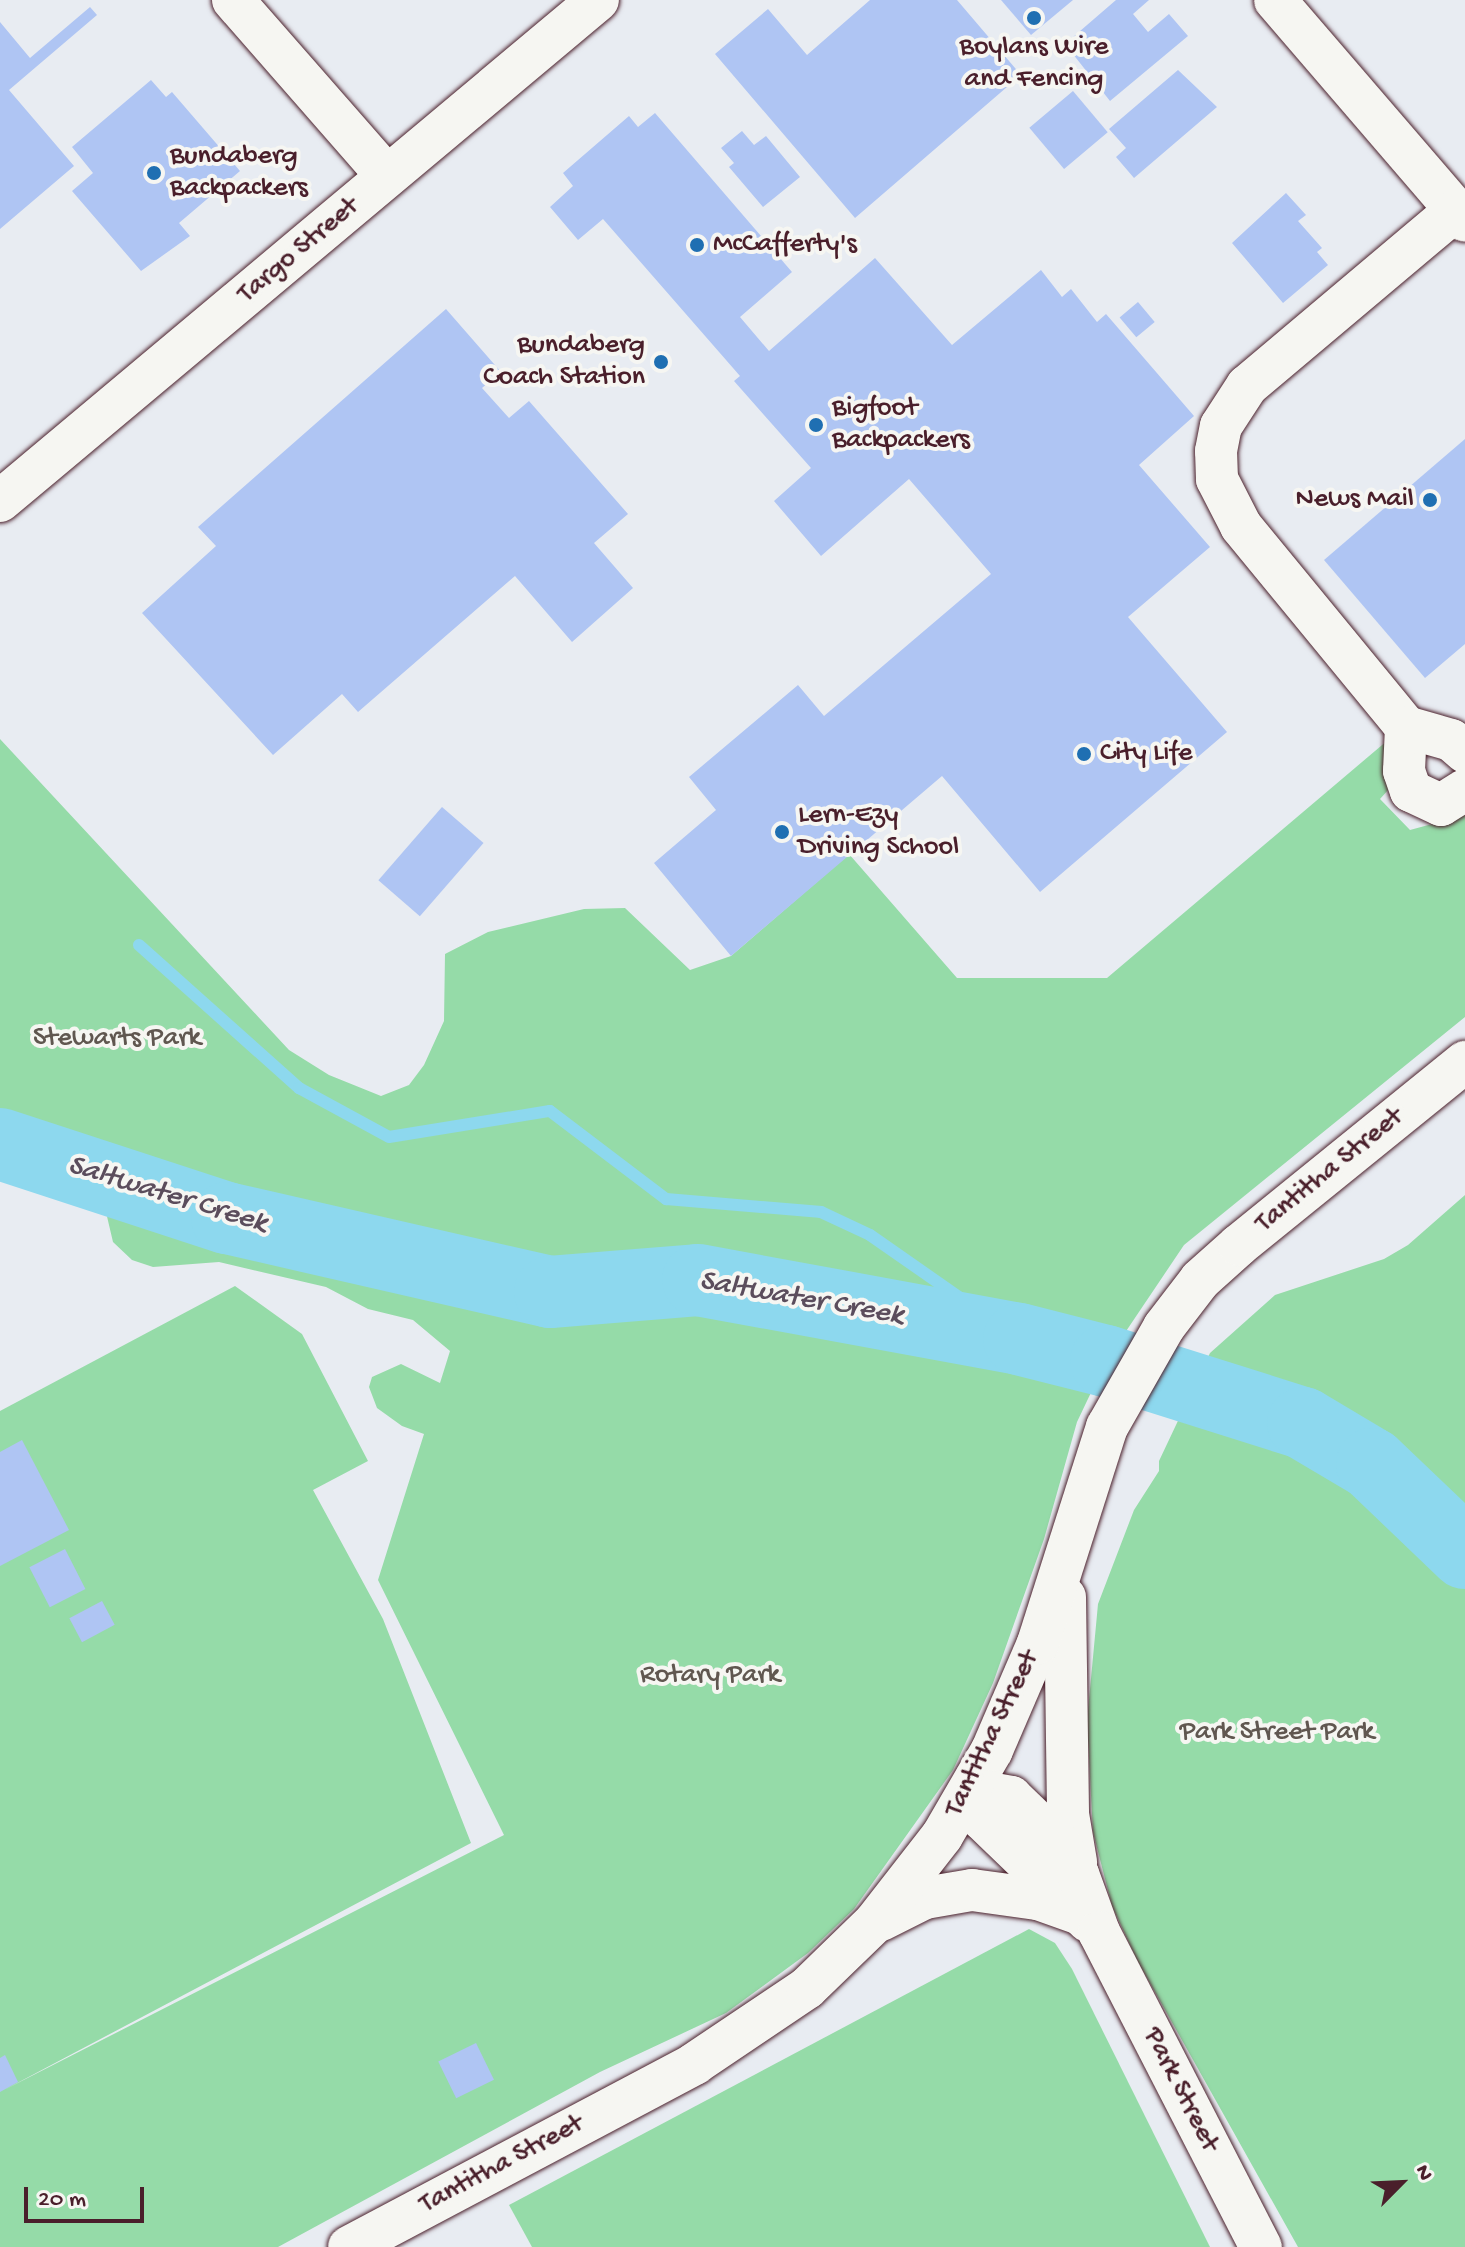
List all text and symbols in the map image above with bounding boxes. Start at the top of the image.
marker: Boylans Wire and Fencing [1025,9,1043,27]
place label: Boylans Wire and Fencing [960,31,1108,97]
place label: Bundaberg Backpackers [170,140,308,206]
marker: Bundaberg Backpackers [145,164,163,182]
street label: Targo Street [232,191,366,311]
place label: McCafferty's [713,228,857,262]
marker: McCafferty's [688,236,706,254]
place label: Bundaberg Coach Station [483,329,645,395]
marker: Bundaberg Coach Station [652,353,670,371]
place label: Bigfoot Backpackers [832,392,970,458]
marker: Bigfoot Backpackers [807,416,825,434]
place label: News Mail [1295,483,1414,517]
marker: News Mail [1421,491,1439,509]
place label: City Life [1100,737,1192,771]
marker: City Life [1075,745,1093,763]
place label: Lern-Ezy Driving School [798,799,959,865]
marker: Lern-Ezy Driving School [773,823,791,841]
park label: Stewarts Park [33,1022,201,1056]
street label: Tantitha Street [1249,1101,1411,1241]
water label: Saltwater Creek [63,1149,271,1243]
water label: Saltwater Creek [696,1264,906,1336]
street label: Tantitha Street [938,1646,1048,1822]
park label: Rotary Park [640,1659,780,1693]
park label: Park Street Park [1180,1716,1374,1750]
street label: Park Street [1134,2022,1226,2158]
street label: Tantitha Street [414,2108,590,2222]
north arrow [1361,2143,1441,2223]
text: N [1408,2161,1438,2185]
scale bar [28,2171,148,2221]
text: 20 m [38,2186,86,2215]

